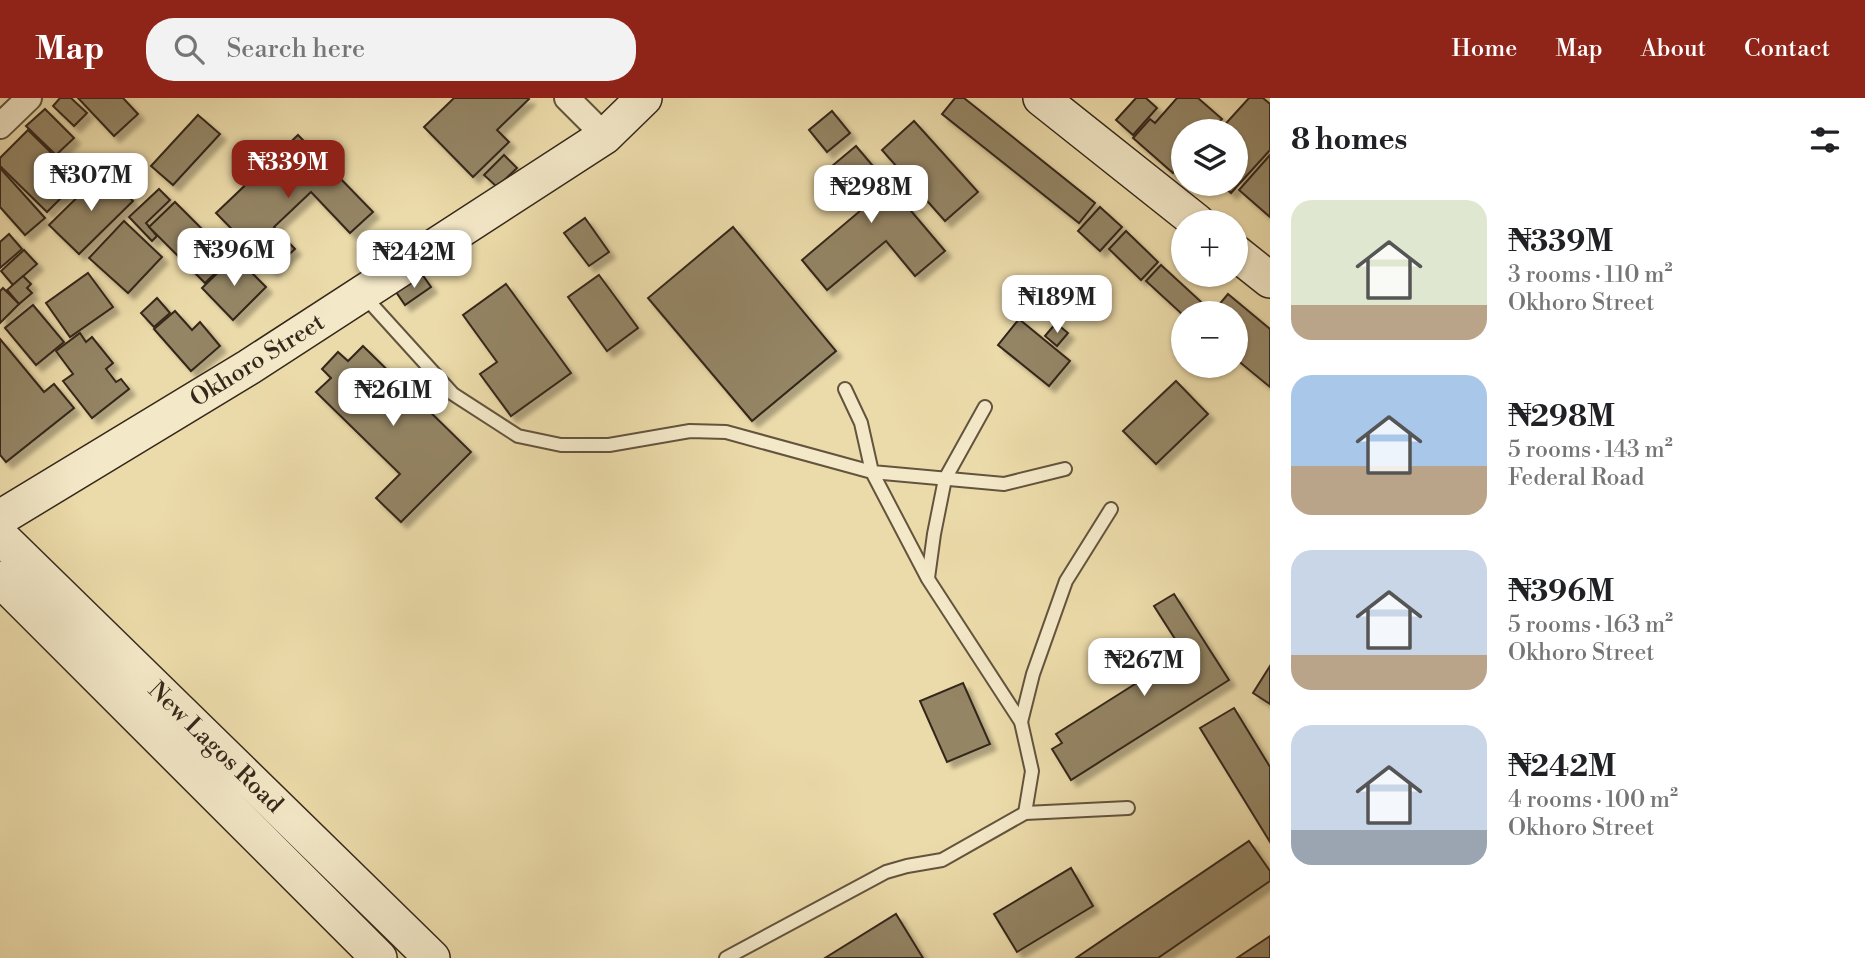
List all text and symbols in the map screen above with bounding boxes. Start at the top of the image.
search box [146,18,636,81]
text: Map [35,29,104,70]
icon: search [170,30,208,68]
text: Search here [226,33,365,65]
text: Home [1452,34,1517,64]
text: Map [1555,34,1603,64]
text: About [1641,34,1706,64]
text: Contact [1744,34,1830,64]
map controls [1171,119,1248,378]
button: layers [1171,119,1248,196]
text: 8 homes [1291,121,1407,159]
icon: filters [1806,121,1844,159]
pin: ₦339M [239,140,337,200]
text: ₦339M [248,149,328,177]
pin: ₦307M [42,153,140,213]
text: ₦307M [50,162,132,190]
pin: ₦298M [822,166,920,225]
text: ₦298M [830,174,912,202]
button: + [1171,210,1248,287]
text: ₦339M [1508,223,1613,261]
pin: ₦396M [185,228,283,288]
icon: home [1347,228,1431,312]
pin: ₦242M [365,230,463,290]
text: ₦396M [193,237,275,265]
text: ₦242M [373,239,455,267]
text: 3 rooms · 110 m² [1508,261,1672,289]
pin: ₦189M [1008,275,1106,335]
text: ₦189M [1018,284,1096,312]
text: Okhoro Street [1508,289,1654,317]
button: − [1171,301,1248,378]
street label: Okhoro Street [185,307,331,414]
pin: ₦261M [344,368,442,428]
text: ₦261M [354,377,432,405]
text: ₦298M [1508,398,1615,436]
icon: home [1347,403,1431,487]
text: 5 rooms · 143 m² [1508,436,1673,464]
text: Federal Road [1508,464,1644,492]
text: ₦396M [1508,573,1614,611]
icon: home [1347,578,1431,662]
text: 5 rooms · 163 m² [1508,611,1673,639]
pin: ₦267M [1095,638,1193,698]
text: Okhoro Street [1508,639,1654,667]
text: ₦267M [1104,647,1184,675]
street label: New Lagos Road [142,676,289,820]
text: ₦242M [1508,748,1616,786]
icon: home [1347,753,1431,837]
text: 4 rooms · 100 m² [1508,786,1678,814]
text: Okhoro Street [1508,814,1654,842]

